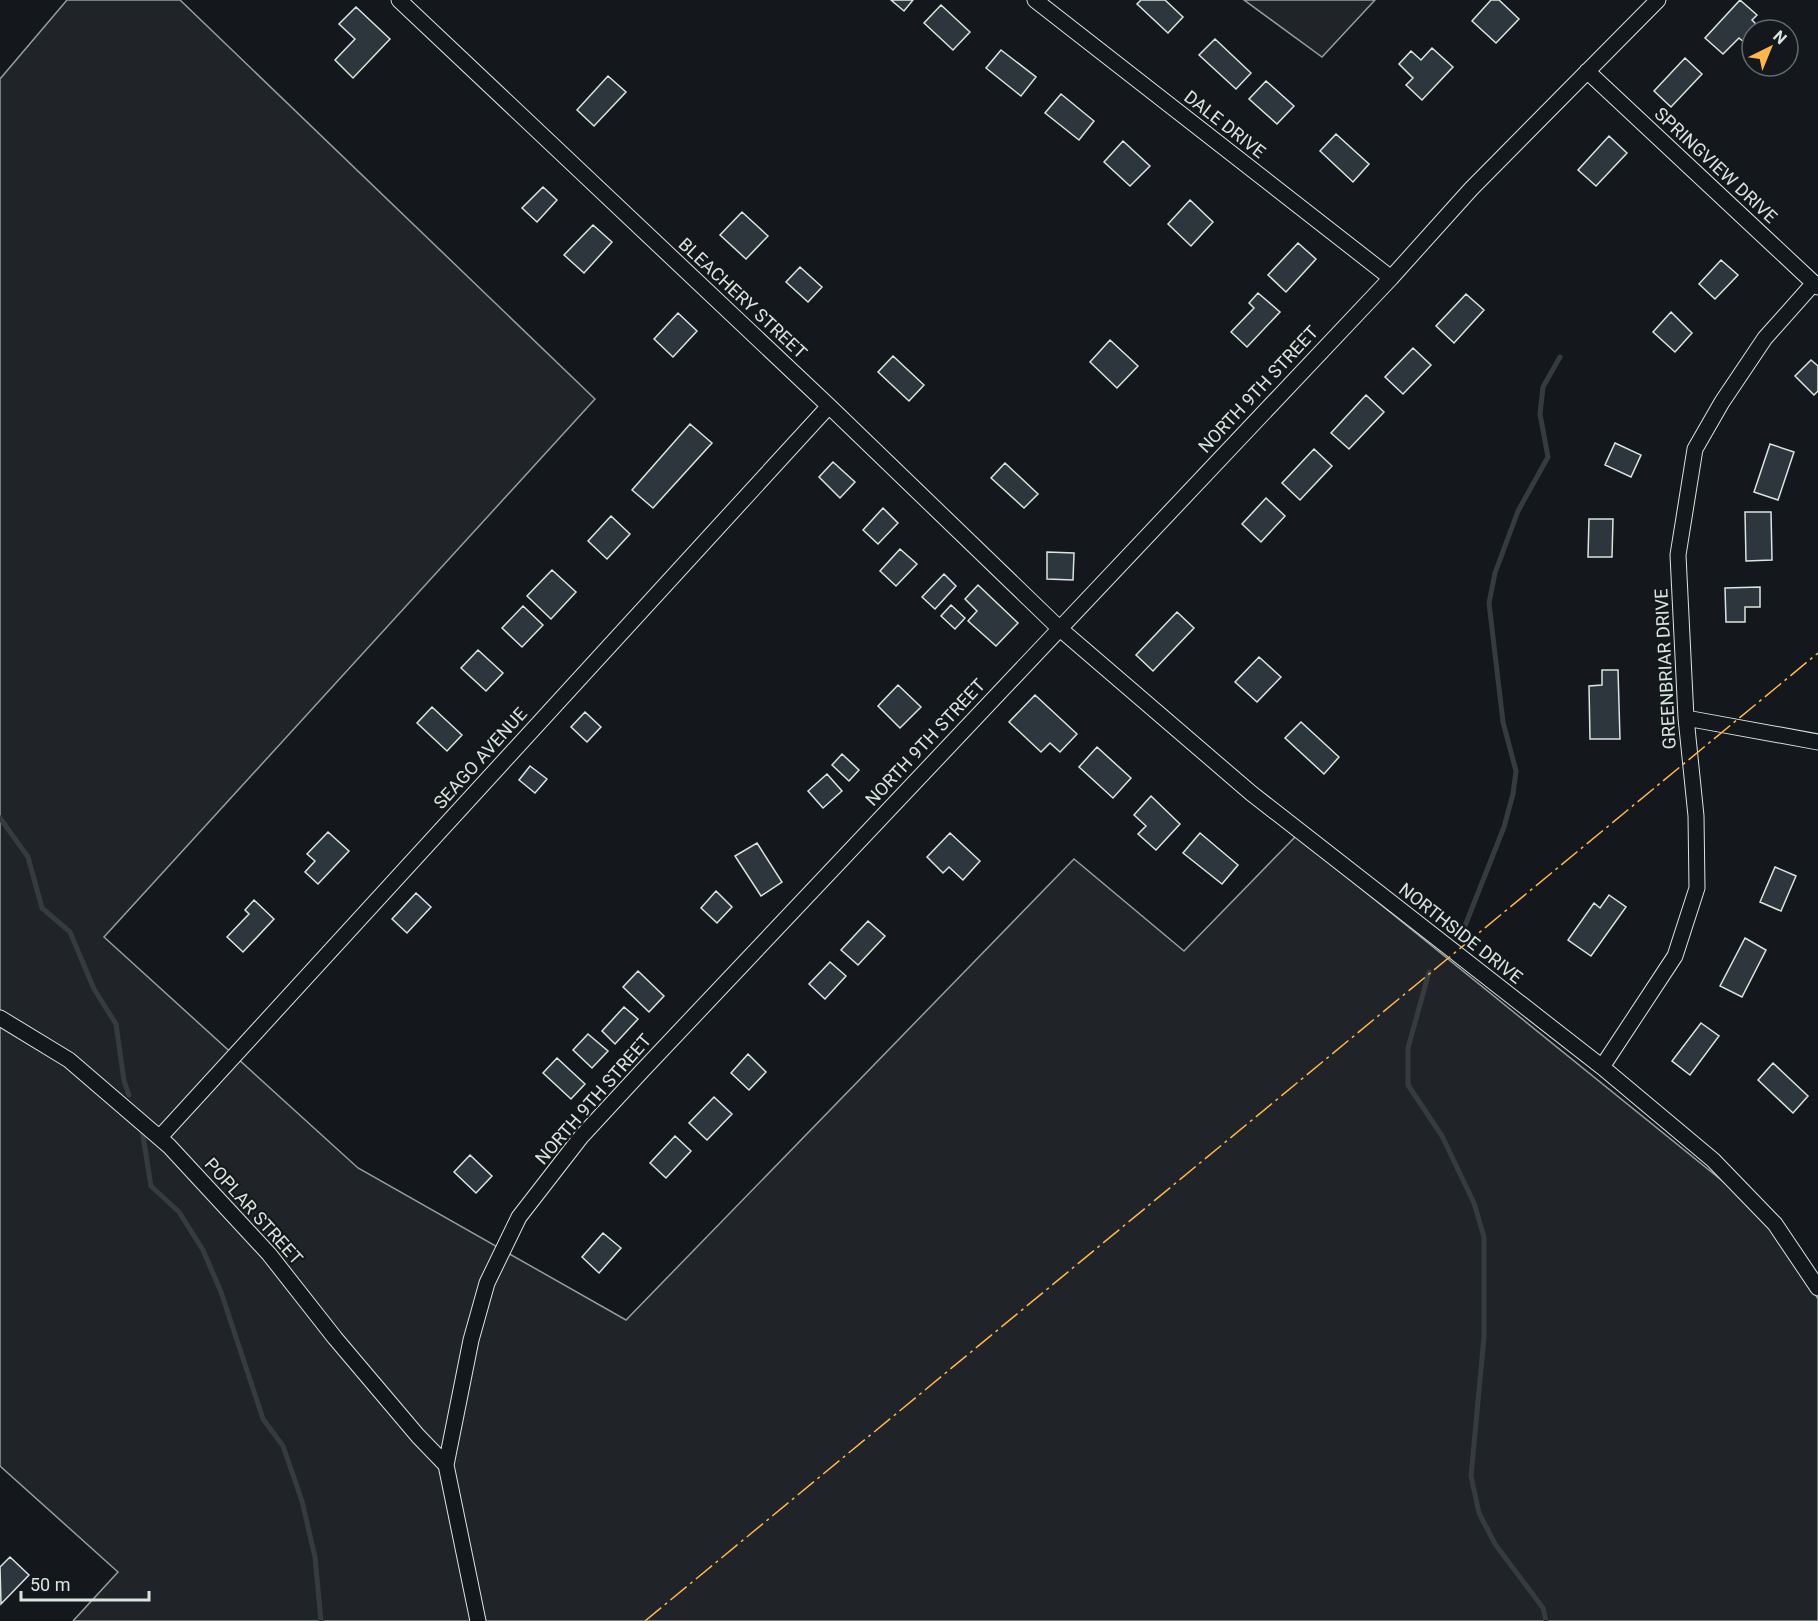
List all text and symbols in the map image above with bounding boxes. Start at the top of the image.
north arrow [1740,18,1800,78]
text: N [1769,27,1790,48]
street label: DALE DRIVE [1180,86,1270,162]
street label: SPRINGVIEW DRIVE [1650,103,1782,227]
street label: BLEACHERY STREET [675,233,812,363]
street label: NORTH 9TH STREET [1194,321,1322,457]
street label: GREENBRIAR DRIVE [1650,588,1680,750]
street label: NORTH 9TH STREET [861,674,989,810]
street label: SEAGO AVENUE [429,703,531,813]
street label: NORTHSIDE DRIVE [1395,878,1527,988]
street label: NORTH 9TH STREET [531,1029,655,1168]
street label: POPLAR STREET [201,1153,308,1269]
scale bar [21,1564,148,1602]
text: 50 m [30,1574,70,1595]

